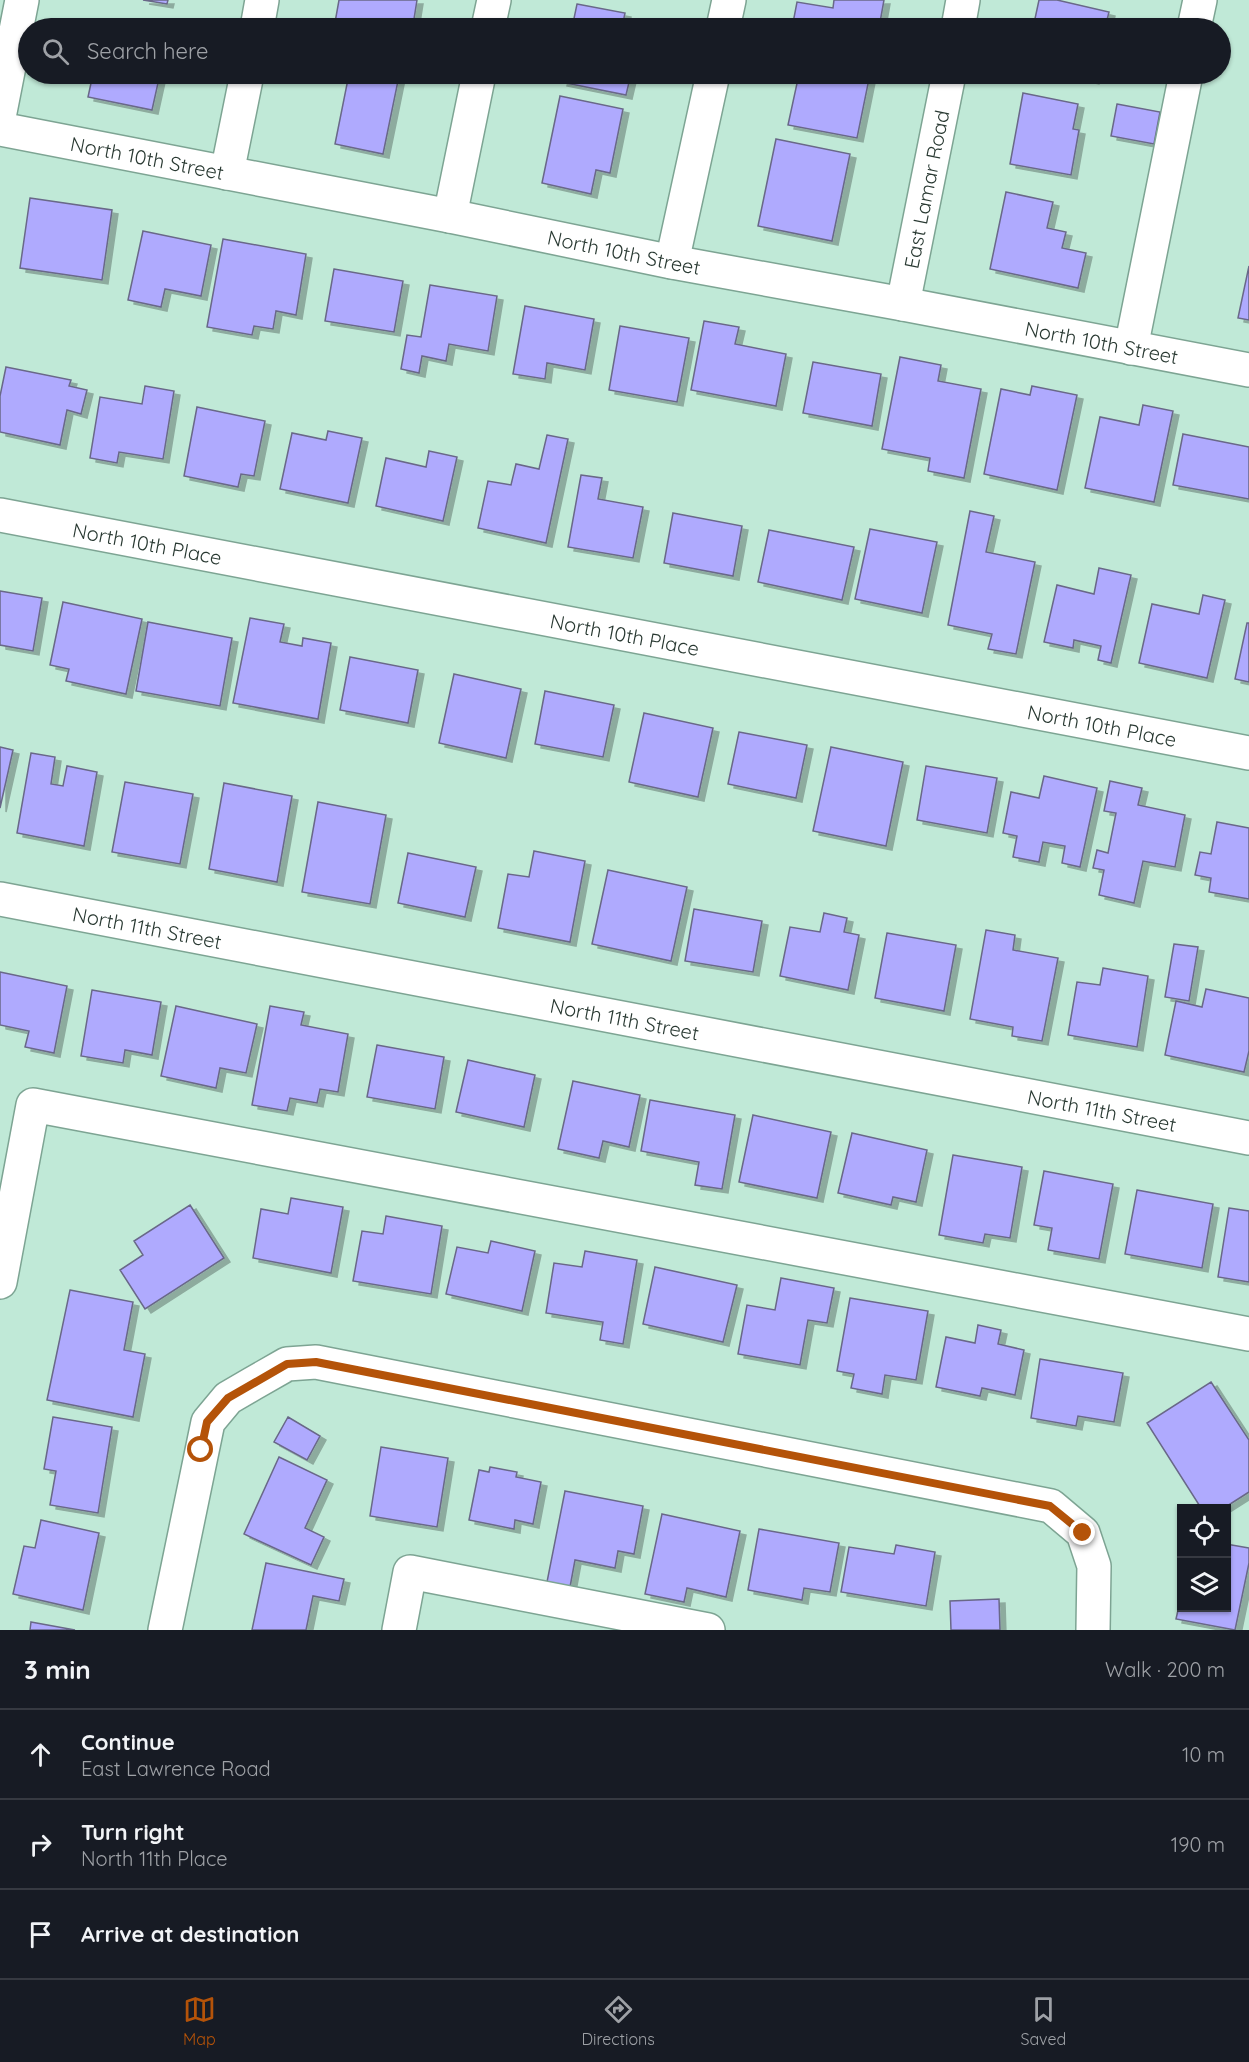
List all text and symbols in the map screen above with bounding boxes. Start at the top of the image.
search box [18,18,1231,84]
icon: search [39,35,72,68]
text: Search here [87,37,208,65]
street label: East Lamar Road [898,108,954,271]
street label: North 10th Street [69,130,226,185]
street label: North 10th Street [545,224,703,279]
street label: North 10th Street [1023,315,1181,369]
street label: North 10th Place [71,517,224,570]
street label: North 10th Place [548,608,701,660]
street label: North 10th Place [1026,699,1179,751]
street label: North 11th Street [71,901,224,954]
street label: North 11th Street [548,992,701,1045]
street label: North 11th Street [1025,1083,1179,1136]
route start [187,1436,213,1462]
map controls [1177,1504,1231,1612]
button: locate [1177,1504,1231,1558]
route end [1069,1519,1095,1545]
button: layers [1177,1558,1231,1612]
text: 3 min [24,1653,91,1686]
text: Walk · 200 m [1105,1657,1225,1682]
text: Continue [81,1728,175,1756]
icon: ahead [24,1738,57,1771]
text: 10 m [1182,1742,1225,1767]
text: East Lawrence Road [81,1756,271,1781]
text: Turn right [81,1818,185,1846]
icon: right [24,1828,57,1861]
text: 190 m [1171,1832,1225,1857]
text: North 11th Place [81,1846,228,1871]
icon: arrive [24,1918,57,1951]
text: Arrive at destination [81,1920,299,1948]
tab: Map [183,1993,216,2049]
tab: Directions [582,1993,655,2049]
tab: Saved [1021,1993,1066,2049]

